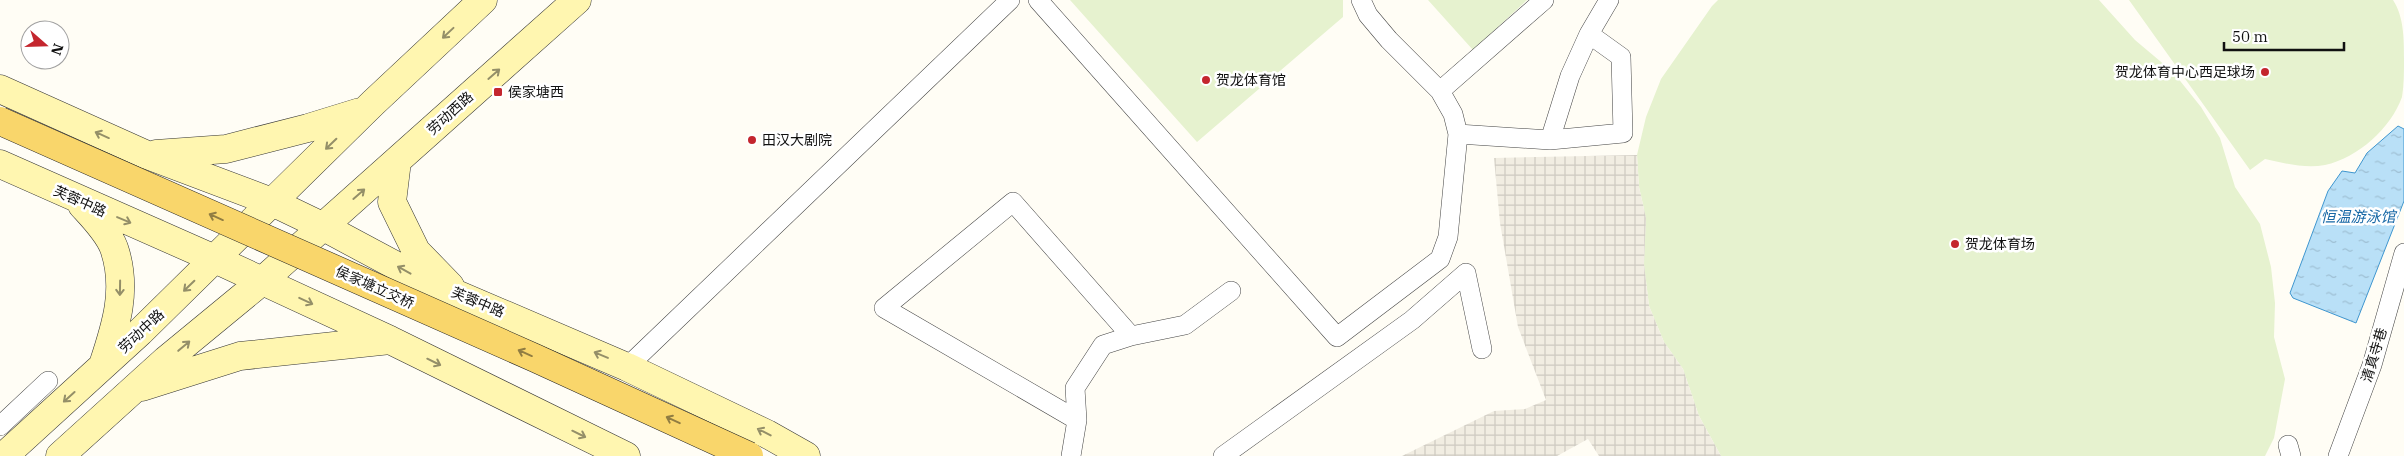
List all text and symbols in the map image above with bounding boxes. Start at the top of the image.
north arrow [20,20,70,70]
scale bar [2224,20,2344,52]
one-way arrow [441,27,454,39]
text: 50 m [2232,27,2268,46]
text: N [47,41,68,58]
place label: 贺龙体育中心西足球场 [2115,63,2255,81]
marker: 贺龙体育中心西足球场 [2259,66,2271,78]
one-way arrow [487,68,500,80]
place label: 贺龙体育馆 [1216,71,1286,89]
marker: 贺龙体育馆 [1200,74,1212,86]
place label: 侯家塘西 [508,83,564,101]
marker: 侯家塘西 [492,86,504,98]
street label: 劳动西路 [423,88,477,138]
one-way arrow [95,129,110,139]
place label: 田汉大剧院 [762,131,832,149]
marker: 田汉大剧院 [746,134,758,146]
one-way arrow [325,138,338,150]
street label: 芙蓉中路 [51,181,109,221]
one-way arrow [353,188,366,199]
water label: 恒温游泳馆 [2320,207,2397,226]
one-way arrow [209,211,224,221]
one-way arrow [116,216,131,226]
place label: 贺龙体育场 [1965,235,2035,253]
marker: 贺龙体育场 [1949,238,1961,250]
street label: 侯家塘立交桥 [333,262,417,312]
one-way arrow [396,265,411,275]
one-way arrow [115,280,125,296]
one-way arrow [182,280,195,292]
street label: 芙蓉中路 [449,283,507,321]
one-way arrow [298,297,313,307]
street label: 劳动中路 [114,305,168,357]
street label: 清真寺巷 [2357,326,2391,384]
one-way arrow [177,340,190,351]
one-way arrow [518,348,533,358]
one-way arrow [594,350,609,360]
one-way arrow [426,357,441,367]
one-way arrow [63,391,76,403]
one-way arrow [666,414,681,424]
one-way arrow [756,427,771,437]
one-way arrow [571,430,586,439]

